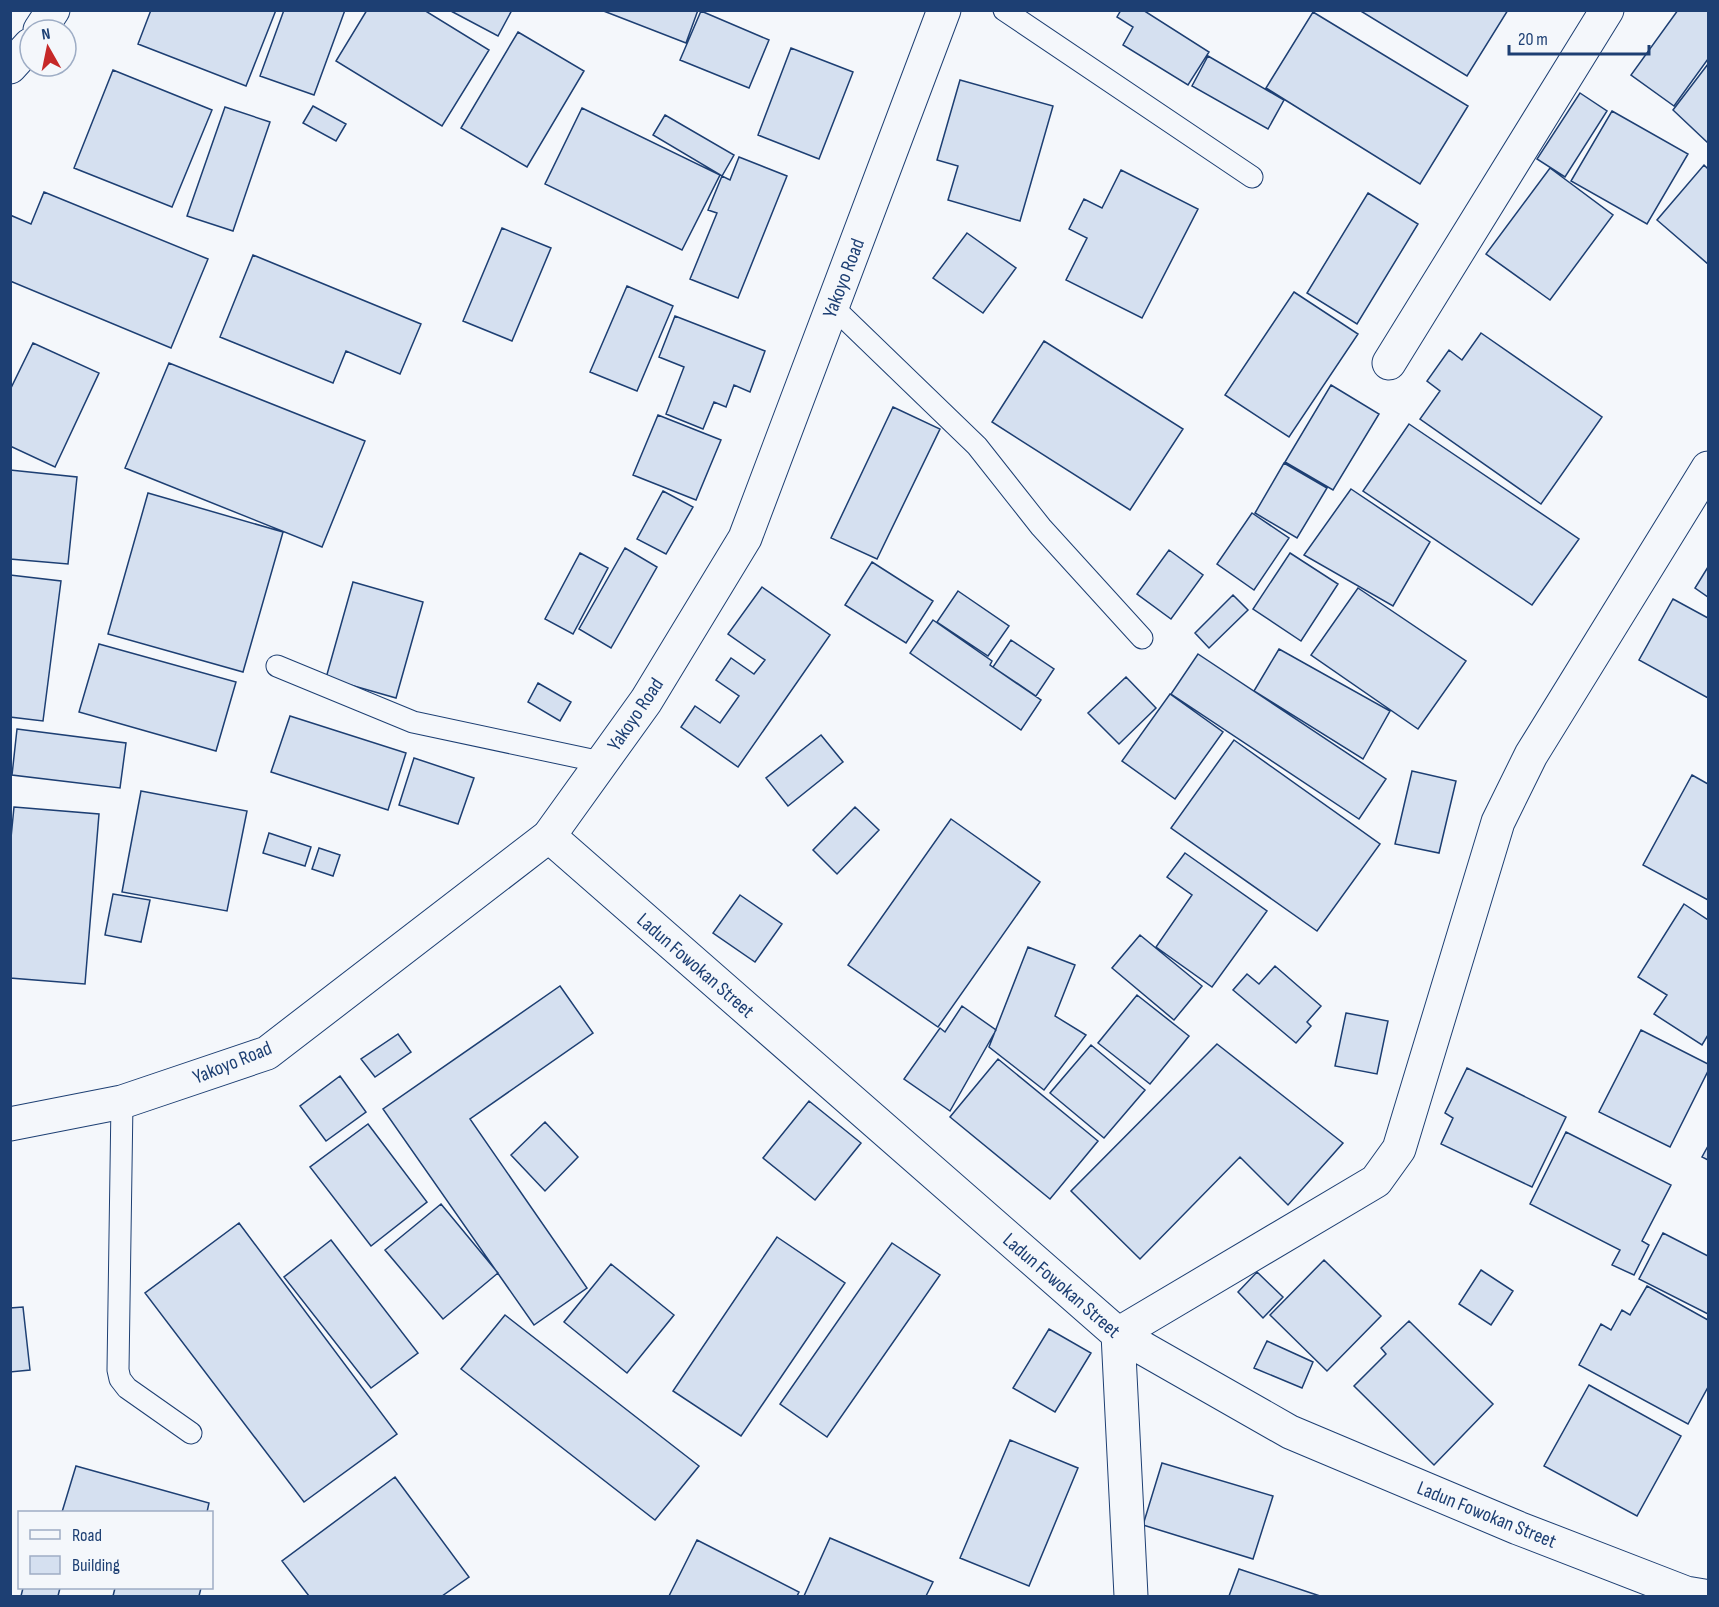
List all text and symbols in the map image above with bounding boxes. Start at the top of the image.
north arrow [18,18,78,78]
scale bar [1509,18,1648,56]
text: N [40,25,52,45]
text: 20 m [1518,29,1548,50]
street label: Yakoyo Road [818,235,870,321]
street label: Yakoyo Road [603,673,669,756]
street label: Ladun Fowokan Street [632,908,759,1023]
street label: Yakoyo Road [189,1036,275,1090]
street label: Ladun Fowokan Street [998,1228,1125,1343]
street label: Ladun Fowokan Street [1414,1476,1560,1554]
legend [18,1511,213,1589]
text: Road [72,1525,102,1546]
text: Building [72,1555,120,1576]

